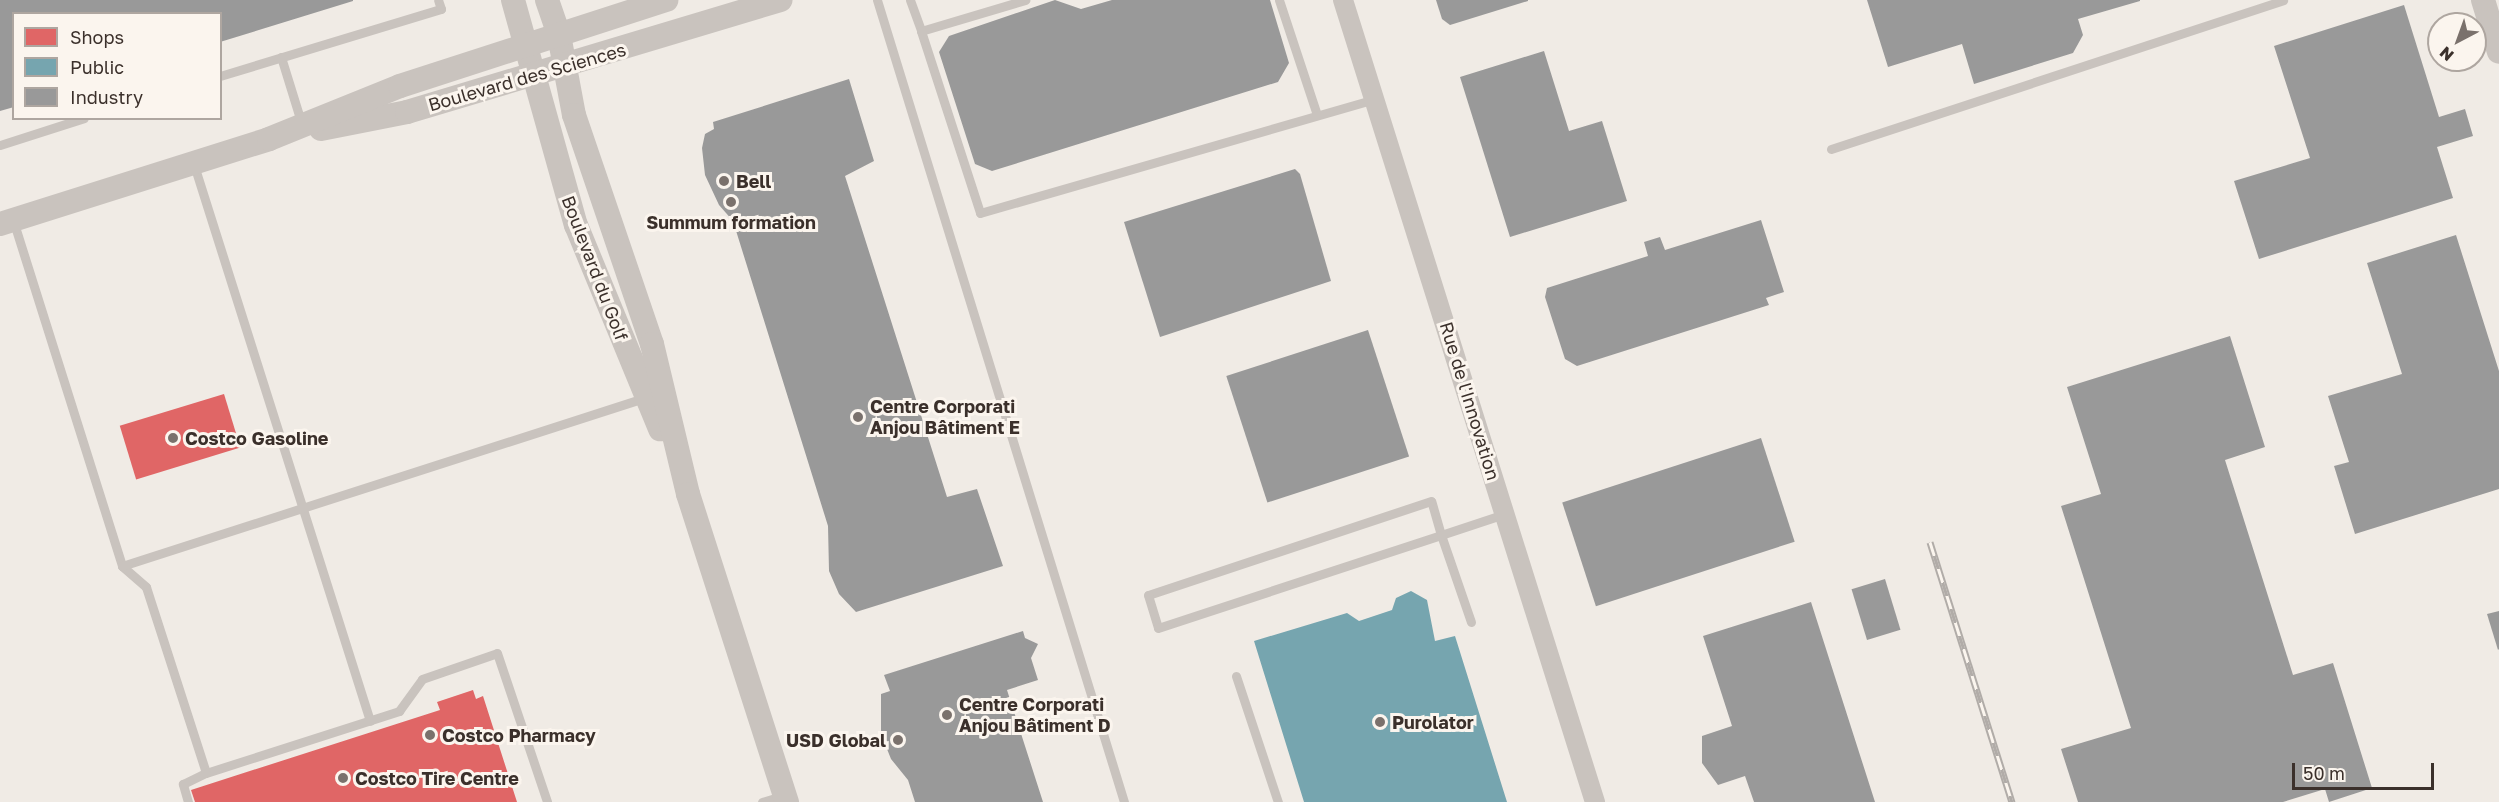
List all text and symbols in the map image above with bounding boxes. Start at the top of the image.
legend [12,12,222,120]
north arrow [2427,12,2487,72]
text: Shops [70,26,124,48]
street label: Boulevard des Sciences [426,38,628,116]
text: N [2435,43,2458,66]
text: Public [70,56,124,78]
text: Industry [70,86,143,108]
place label: Bell [736,170,771,192]
marker: Bell [717,174,731,188]
street label: Boulevard du Golf [557,193,633,343]
marker: Summum formation [724,195,738,209]
place label: Summum formation [646,211,816,233]
street label: Rue de l'Innovation [1436,319,1504,483]
place label: Centre Corporati Anjou Bâtiment E [870,396,1020,438]
marker: Centre Corporati Anjou Bâtiment E [851,410,865,424]
place label: Costco Gasoline [185,427,328,449]
marker: Costco Gasoline [166,431,180,445]
place label: Centre Corporati Anjou Bâtiment D [959,694,1111,736]
marker: Centre Corporati Anjou Bâtiment D [940,708,954,722]
place label: Purolator [1392,711,1474,733]
marker: Purolator [1373,715,1387,729]
place label: Costco Pharmacy [442,724,596,746]
marker: Costco Pharmacy [423,728,437,742]
place label: USD Global [786,729,886,751]
marker: USD Global [891,733,905,747]
scale bar [2295,751,2438,789]
text: 50 m [2303,762,2345,784]
place label: Costco Tire Centre [355,767,519,789]
marker: Costco Tire Centre [336,771,350,785]

